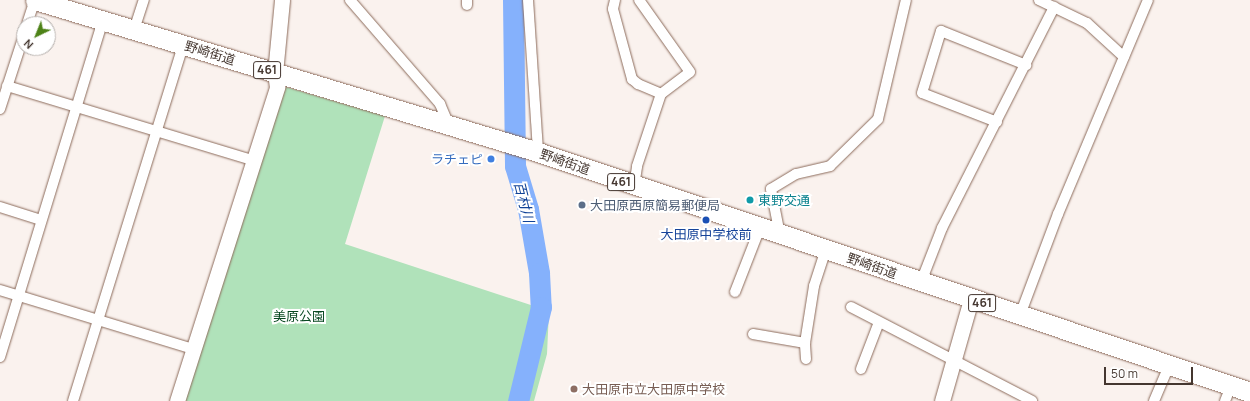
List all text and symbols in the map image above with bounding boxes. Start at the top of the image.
north arrow [16,16,56,56]
text: N [20,36,36,53]
street label: 野崎街道 [183,38,237,68]
road number: 461 [253,60,281,80]
street label: 野崎街道 [538,146,592,178]
place label: ラチェピ [431,151,483,167]
marker: ラチェピ [486,154,496,164]
road number: 461 [607,172,635,192]
water label: 百村川 [511,180,537,224]
place label: 東野交通 [758,192,810,208]
marker: 東野交通 [745,195,755,205]
place label: 大田原西原簡易郵便局 [590,197,720,213]
marker: 大田原西原簡易郵便局 [577,200,587,210]
marker: 大田原中学校前 [701,215,711,225]
place label: 大田原中学校前 [661,226,751,242]
street label: 野崎街道 [845,250,899,282]
road number: 461 [968,293,996,313]
park label: 美原公園 [273,308,325,324]
scale bar [1106,359,1195,385]
text: 50 m [1111,365,1138,382]
place label: 大田原市立大田原中学校 [582,381,725,397]
marker: 大田原市立大田原中学校 [569,384,579,394]

